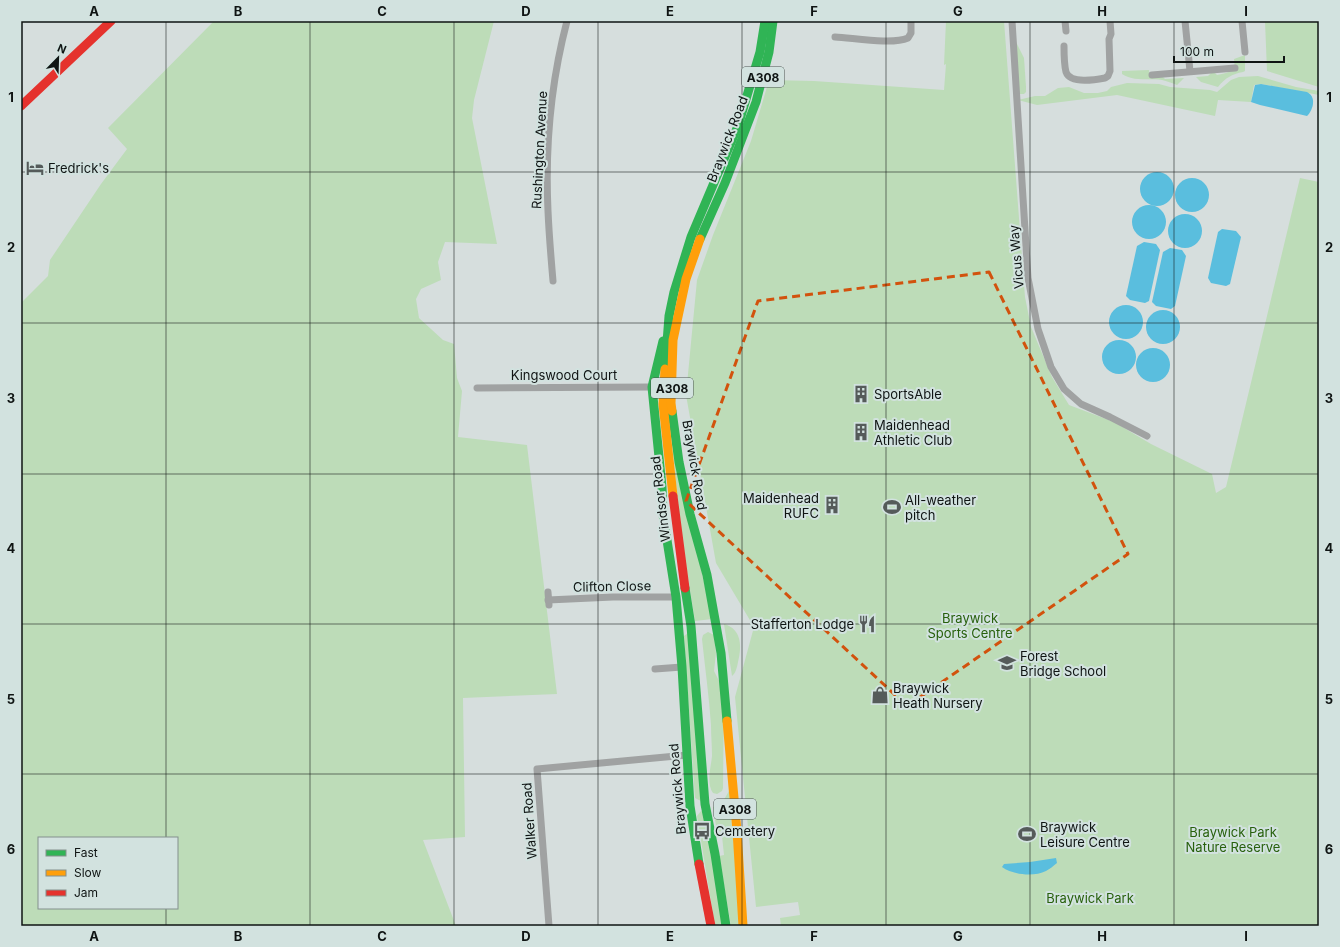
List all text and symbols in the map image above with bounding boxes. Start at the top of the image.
text: A [89,3,99,19]
text: B [234,3,243,19]
text: C [377,3,387,19]
text: D [521,3,531,19]
text: E [666,3,674,19]
text: F [810,3,818,19]
text: G [953,3,963,19]
text: H [1097,3,1107,19]
text: I [1244,3,1248,19]
north arrow [38,38,78,78]
scale bar [1174,38,1284,64]
text: N [55,41,69,57]
text: 100 m [1180,44,1214,59]
road number: A308 [742,67,784,87]
text: 1 [8,89,14,105]
text: 1 [1326,89,1332,105]
street label: Rushington Avenue [528,90,550,210]
street label: Braywick Road [703,94,751,184]
hotel icon: Fredrick's [25,158,45,178]
place label: Fredrick's [48,160,109,176]
street label: Vicus Way [1005,224,1027,290]
text: 2 [7,239,15,255]
text: 2 [1325,239,1333,255]
street label: Kingswood Court [511,367,617,383]
road number: A308 [651,378,693,398]
building icon: SportsAble [851,384,871,404]
place label: SportsAble [874,386,942,402]
text: 3 [7,390,15,406]
text: 3 [1325,390,1333,406]
place label: Maidenhead Athletic Club [874,417,952,448]
street label: Braywick Road [679,419,711,511]
building icon: Maidenhead Athletic Club [851,422,871,442]
street label: Windsor Road [647,455,673,543]
place label: Maidenhead RUFC [743,490,819,521]
place label: All-weather pitch [905,492,976,523]
building icon: Maidenhead RUFC [822,495,842,515]
sports icon: All-weather pitch [882,497,902,517]
text: 4 [7,540,16,556]
text: 4 [1325,540,1334,556]
street label: Clifton Close [573,577,651,595]
park label: Braywick Sports Centre [927,610,1013,641]
restaurant icon: Stafferton Lodge [857,614,877,634]
place label: Stafferton Lodge [751,616,854,632]
place label: Forest Bridge School [1020,648,1106,679]
school or university icon: Forest Bridge School [997,653,1017,673]
place label: Braywick Heath Nursery [893,680,982,711]
shop icon: Braywick Heath Nursery [870,685,890,705]
text: 5 [7,691,15,707]
text: 5 [1325,691,1333,707]
street label: Braywick Road [665,743,689,835]
street label: Walker Road [518,782,540,860]
road number: A308 [714,799,756,819]
place label: Braywick Leisure Centre [1040,819,1130,850]
bus stop icon: Cemetery [692,821,712,841]
place label: Cemetery [715,823,775,839]
sports icon: Braywick Leisure Centre [1017,824,1037,844]
park label: Braywick Park Nature Reserve [1186,824,1280,855]
legend [38,837,178,909]
text: 6 [7,841,15,857]
text: 6 [1325,841,1333,857]
text: Fast [74,845,98,860]
text: Slow [74,865,102,880]
text: Jam [74,885,98,900]
park label: Braywick Park [1046,890,1134,906]
text: A [89,928,99,944]
text: B [234,928,243,944]
text: C [377,928,387,944]
text: D [521,928,531,944]
text: E [666,928,674,944]
text: F [810,928,818,944]
text: G [953,928,963,944]
text: H [1097,928,1107,944]
text: I [1244,928,1248,944]

